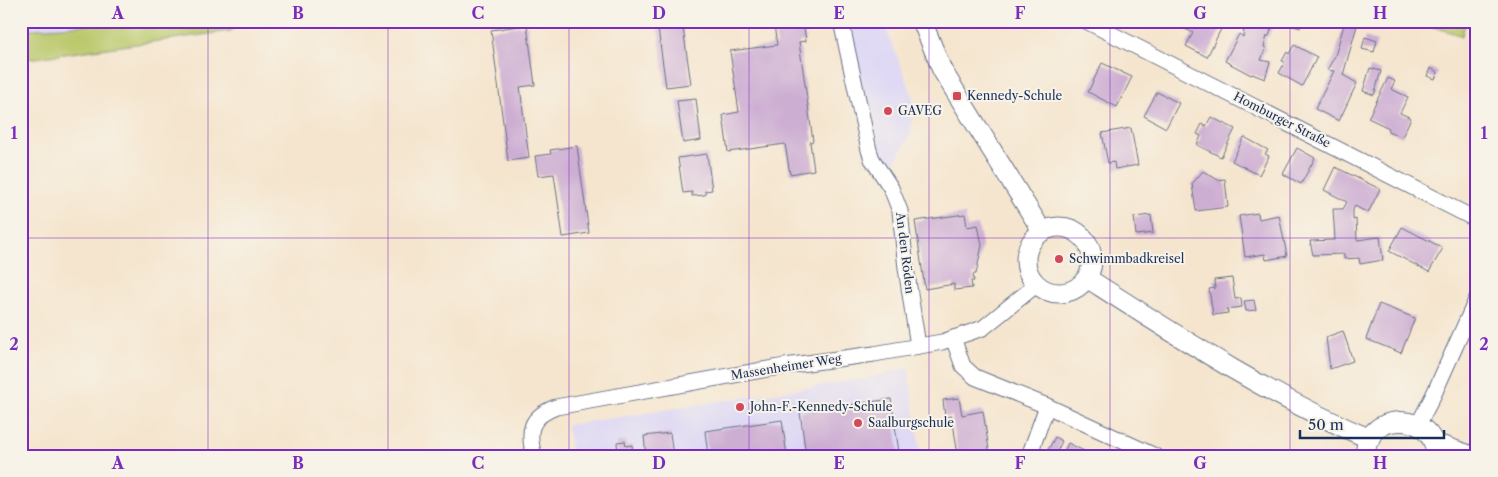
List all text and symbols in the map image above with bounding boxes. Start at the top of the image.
text: A [111,3,125,23]
text: B [292,3,304,23]
text: C [472,3,484,23]
text: D [652,3,666,23]
text: E [833,3,845,23]
text: F [1015,3,1026,23]
text: G [1193,3,1207,23]
text: H [1373,3,1387,23]
place label: Kennedy-Schule [967,88,1062,103]
street label: Homburger Straße [1231,89,1334,151]
marker: Kennedy-Schule [951,90,963,102]
place label: GAVEG [898,103,942,118]
marker: GAVEG [882,105,894,117]
text: 1 [10,123,18,143]
text: 1 [1480,123,1488,143]
street label: An den Röden [893,210,918,295]
place label: Schwimmbadkreisel [1069,251,1185,266]
marker: Schwimmbadkreisel [1053,253,1065,265]
text: 2 [9,334,19,354]
text: 2 [1479,334,1489,354]
street label: Massenheimer Weg [730,350,843,383]
place label: John-F.-Kennedy-Schule [748,399,893,414]
marker: John-F.-Kennedy-Schule [734,401,746,413]
scale bar [1300,407,1444,439]
place label: Saalburgschule [868,415,954,430]
text: 50 m [1308,415,1344,434]
marker: Saalburgschule [852,417,864,429]
text: A [111,453,125,473]
text: B [292,453,304,473]
text: C [472,453,484,473]
text: D [652,453,666,473]
text: E [833,453,845,473]
text: F [1015,453,1026,473]
text: G [1193,453,1207,473]
text: H [1373,453,1387,473]

